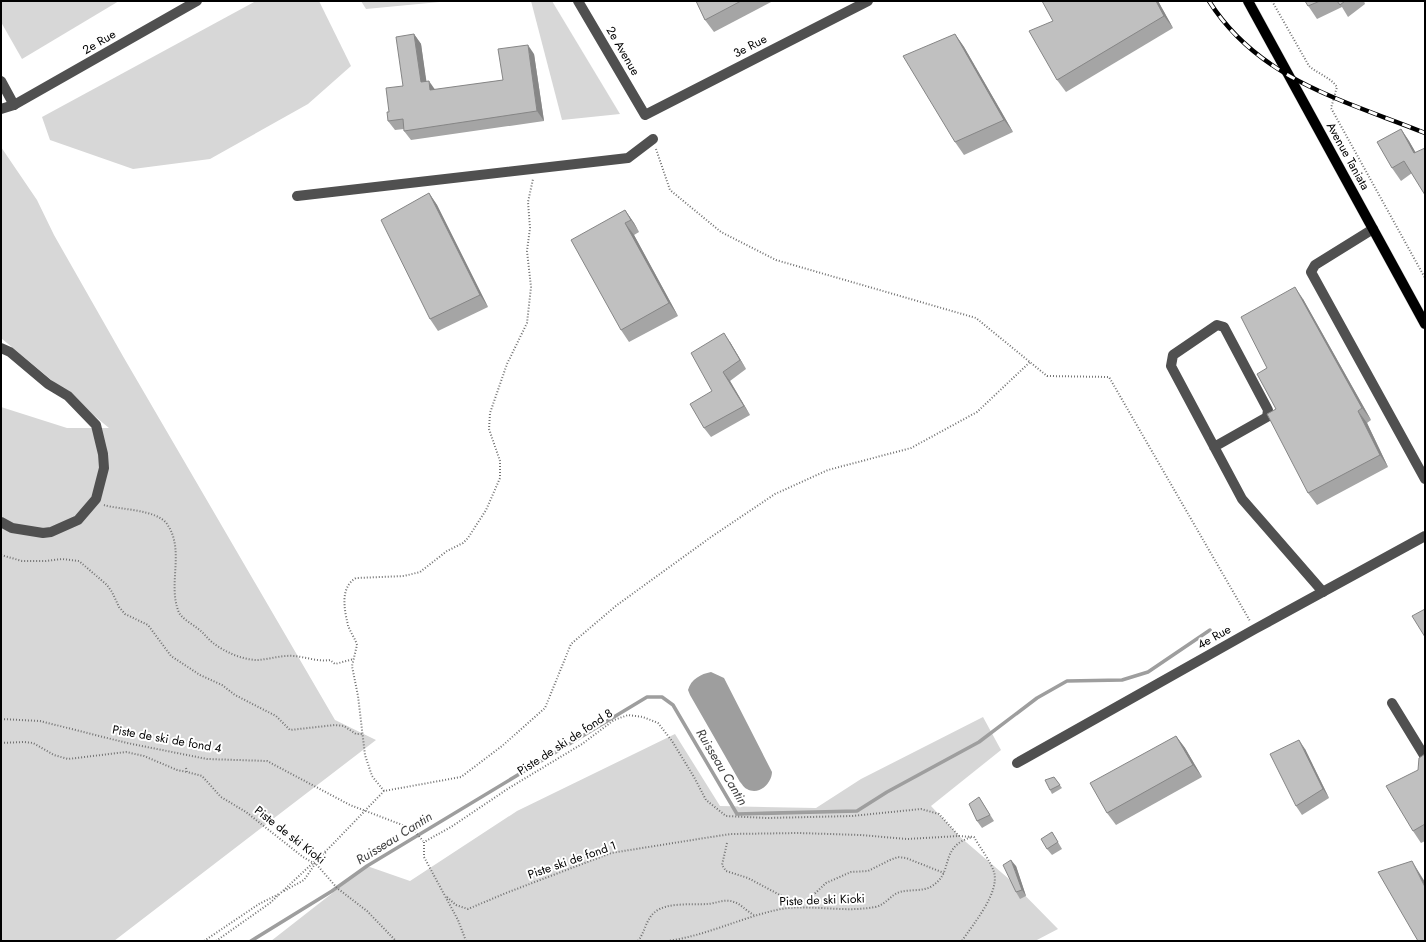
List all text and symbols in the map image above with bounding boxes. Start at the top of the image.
street label: 2e Avenue [602,23,644,79]
street label: 2e Rue [79,25,119,59]
street label: 3e Rue [730,30,770,62]
street label: Avenue Taniata [1322,119,1374,193]
street label: 4e Rue [1194,620,1234,654]
street label: Piste de ski de fond 8 [514,704,616,780]
street label: Piste de ski de fond 4 [111,720,223,758]
water label: Ruisseau Cantin [692,725,753,809]
street label: Piste de ski Kioki [251,802,329,868]
water label: Ruisseau Cantin [352,807,436,869]
street label: Piste ski de fond 1 [525,836,619,884]
street label: Piste de ski Kioki [779,890,865,910]

